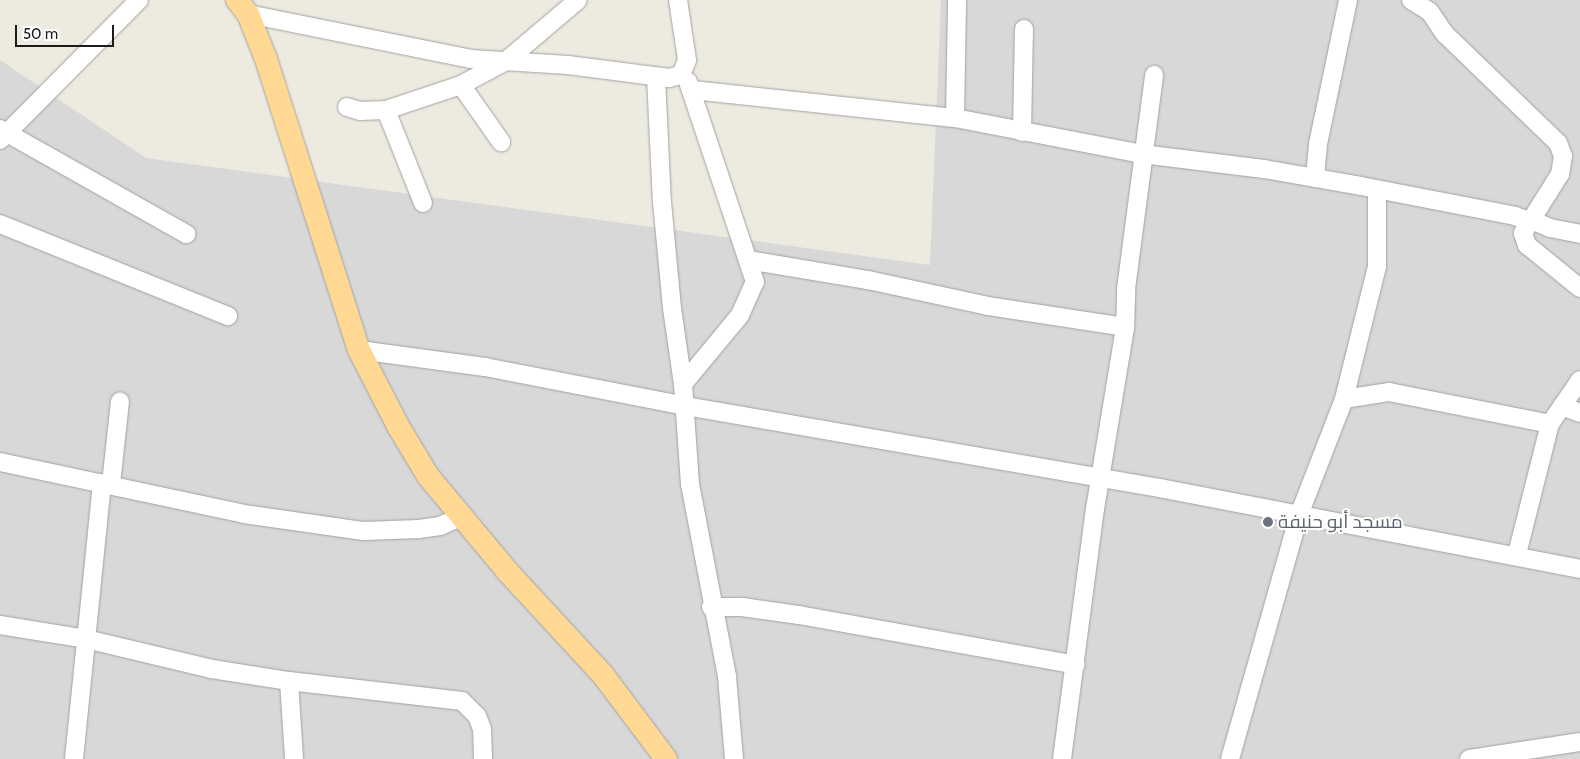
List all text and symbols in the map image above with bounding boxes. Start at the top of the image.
scale bar [18,15,116,47]
text: 50 m [23,25,58,43]
place label: مسجد أبو حنيفة [1278,511,1403,533]
marker: مسجد أبو حنيفة [1262,516,1274,528]

